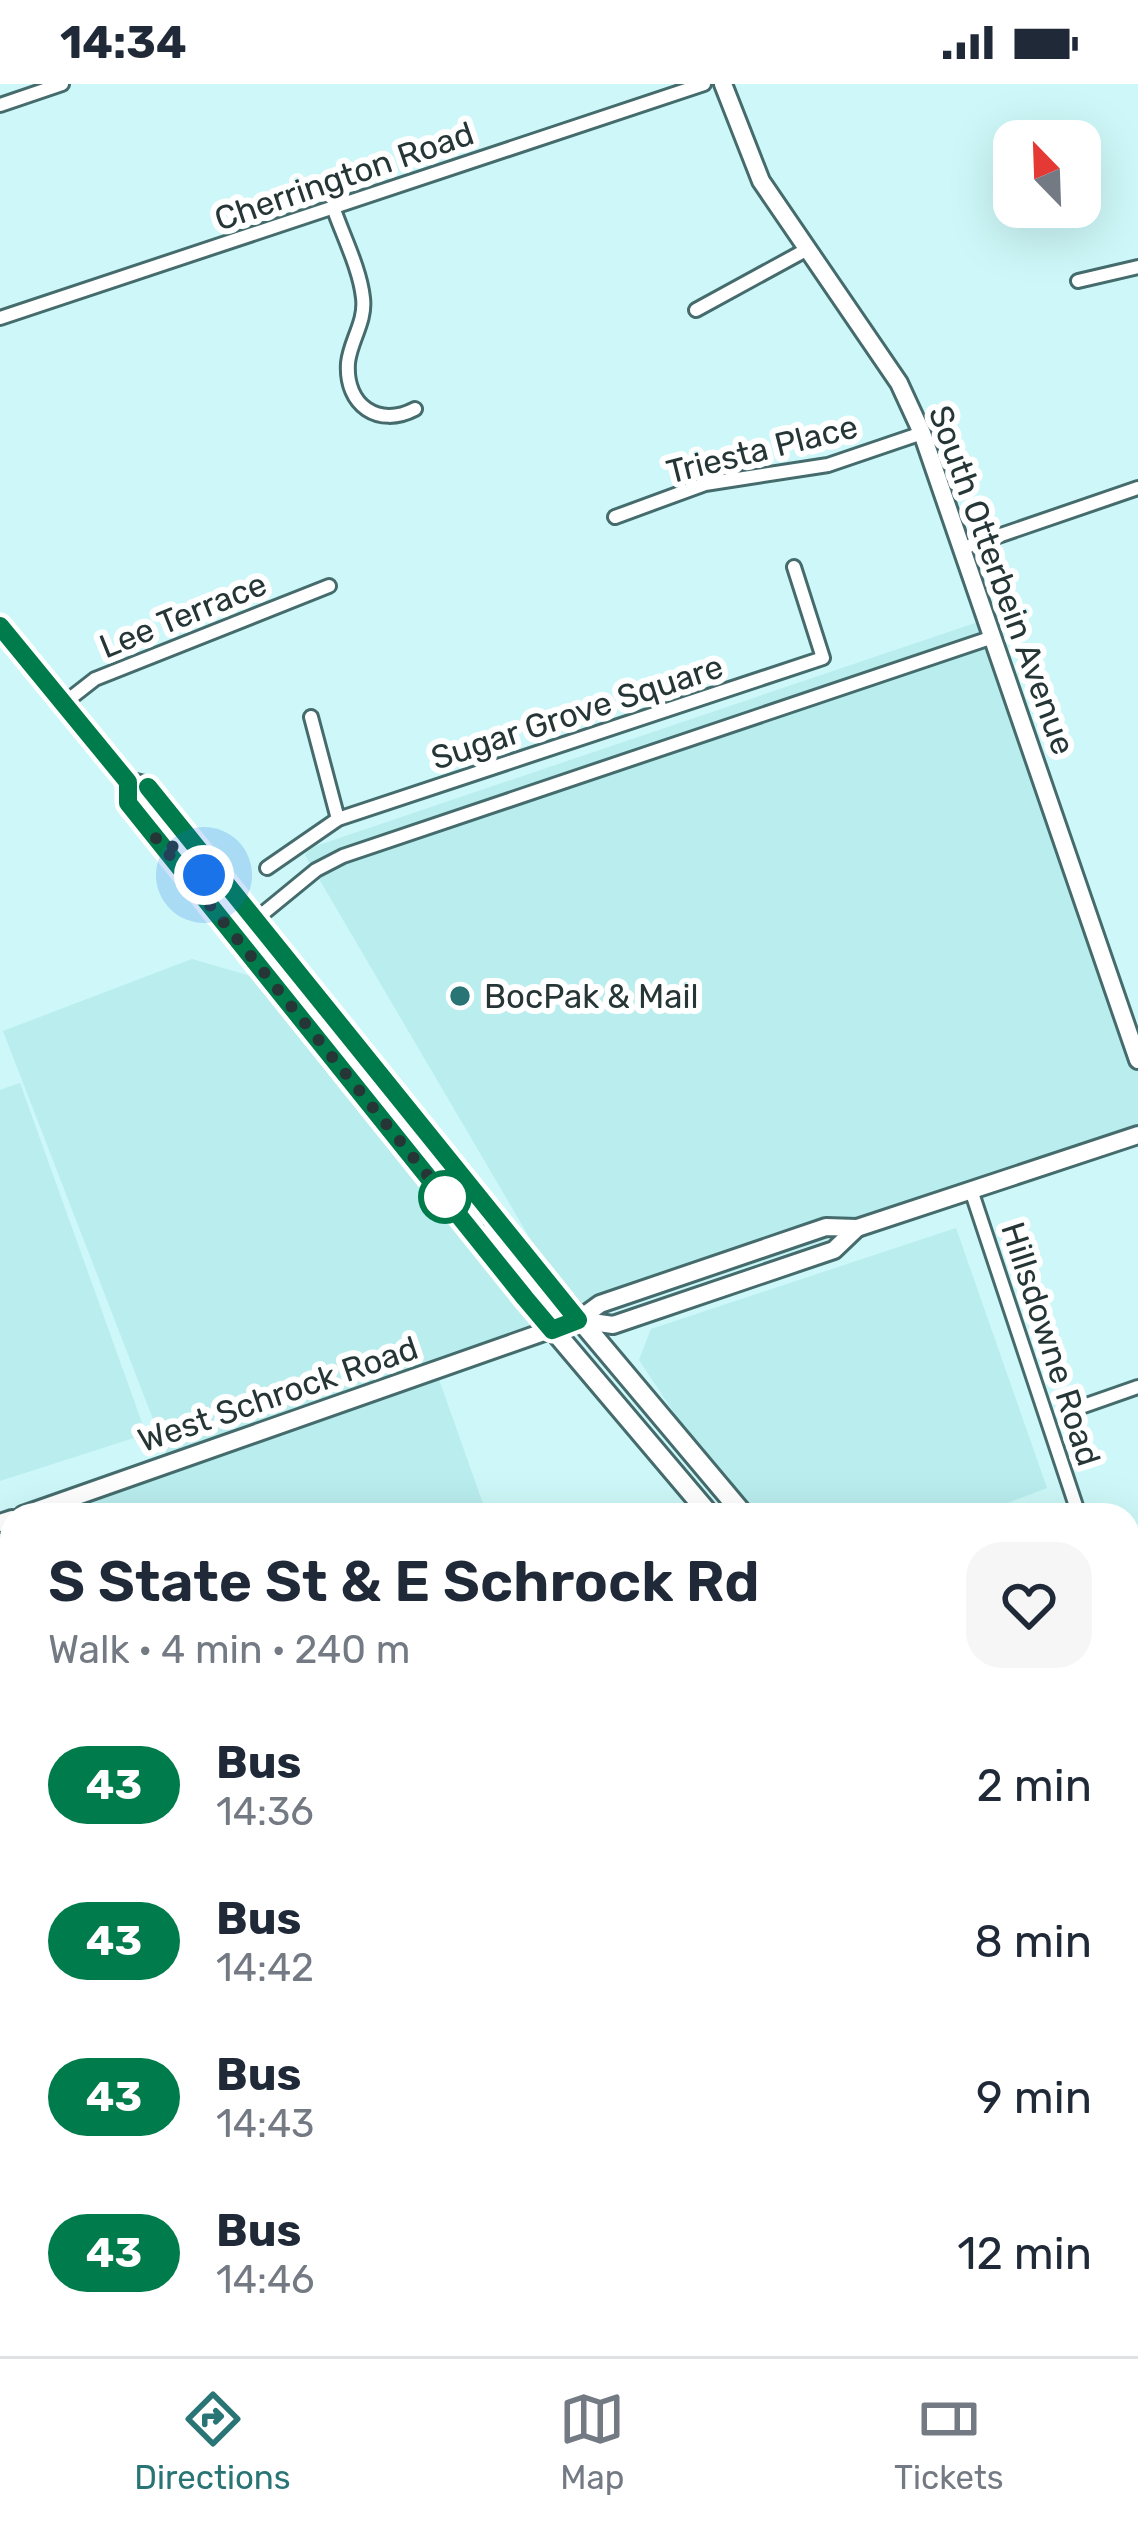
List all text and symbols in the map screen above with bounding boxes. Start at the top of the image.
text: 14:34 [60,16,187,69]
street label: Cherrington Road [209,113,479,239]
north arrow [993,120,1101,228]
map controls [993,120,1101,228]
street label: South Otterbein Avenue [921,400,1083,760]
street label: Triesta Place [662,406,862,492]
street label: Lee Terrace [94,564,272,666]
street label: Sugar Grove Square [426,646,728,778]
your location [174,845,234,905]
place label: BocPak & Mail [484,977,698,1016]
marker: BocPak & Mail [447,983,473,1009]
unlabelled marker [420,1172,470,1222]
street label: Hillsdowne Road [993,1217,1109,1471]
street label: West Schrock Road [133,1328,423,1460]
button: heart [966,1542,1092,1668]
text: S State St & E Schrock Rd [48,1548,760,1615]
text: Walk · 4 min · 240 m [48,1627,410,1673]
text: Bus [216,1736,301,1789]
text: 2 min [976,1759,1092,1812]
text: 43 [86,1760,142,1810]
text: 14:36 [216,1789,314,1835]
text: Bus [216,1892,301,1945]
text: 8 min [974,1915,1092,1968]
text: 43 [86,1916,142,1966]
text: 14:42 [216,1945,314,1991]
text: Bus [216,2048,301,2101]
text: 9 min [976,2071,1092,2124]
text: 43 [86,2072,142,2122]
text: 14:43 [216,2101,315,2147]
text: Bus [216,2204,301,2257]
text: 12 min [957,2227,1092,2280]
text: 43 [86,2228,142,2278]
text: 14:46 [216,2257,315,2303]
tab: Directions [134,2386,291,2497]
tab: Map [559,2386,625,2497]
tab: Tickets [894,2386,1004,2497]

